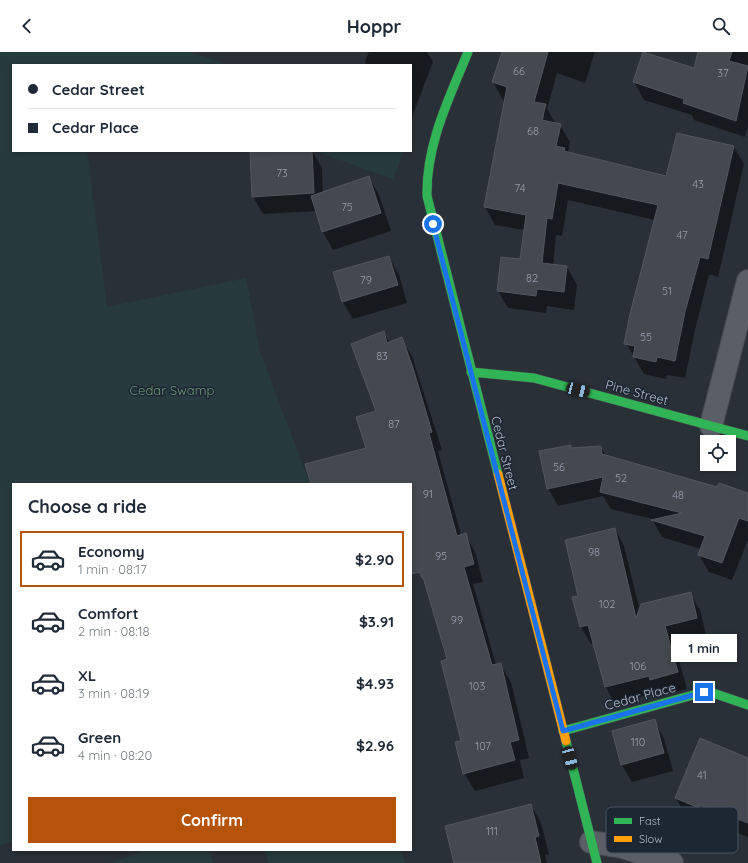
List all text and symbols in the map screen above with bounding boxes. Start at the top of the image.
icon: back [16,15,38,37]
text: Hoppr [347,15,401,38]
icon: search [710,15,732,37]
house number: 66 [513,64,525,78]
house number: 37 [717,66,729,80]
text: Cedar Street [52,80,145,99]
text: Cedar Place [52,118,139,137]
house number: 68 [527,124,539,138]
house number: 73 [276,166,288,180]
house number: 43 [692,177,704,191]
house number: 74 [515,181,526,195]
house number: 75 [341,200,353,214]
route start [424,215,442,233]
house number: 47 [676,228,688,242]
house number: 82 [526,271,538,285]
house number: 79 [360,273,372,287]
house number: 51 [662,284,672,298]
house number: 55 [640,330,652,344]
house number: 83 [376,349,388,363]
street label: Pine Street [604,376,670,408]
car [565,381,591,399]
park label: Cedar Swamp [130,382,215,398]
street label: Cedar Street [488,414,522,492]
house number: 87 [388,417,400,431]
map controls [700,435,736,471]
button: locate [700,435,736,471]
house number: 56 [553,460,565,474]
house number: 52 [615,471,627,485]
house number: 91 [423,487,433,501]
house number: 48 [672,488,684,502]
text: Choose a ride [28,495,147,518]
icon: car [30,541,66,577]
text: Economy [78,542,145,561]
house number: 98 [588,545,600,559]
house number: 95 [435,549,447,563]
text: $2.90 [355,550,394,569]
text: 1 min · 08:17 [78,561,147,577]
house number: 102 [599,597,615,611]
icon: car [30,603,66,639]
text: Comfort [78,604,139,623]
text: $3.91 [359,612,394,631]
house number: 99 [451,613,463,627]
text: 2 min · 08:18 [78,623,150,639]
callout: 1 min [671,634,737,662]
text: 1 min [688,640,720,656]
house number: 106 [630,659,646,673]
icon: car [30,665,66,701]
text: XL [78,666,96,685]
text: $4.93 [356,674,394,693]
house number: 103 [469,679,485,693]
street label: Cedar Place [603,679,677,713]
route end [695,683,713,701]
text: 3 min · 08:19 [78,685,149,701]
icon: car [30,727,66,763]
text: Green [78,728,121,747]
house number: 110 [631,735,645,749]
text: $2.96 [356,736,394,755]
house number: 107 [475,739,491,753]
car [561,745,579,771]
text: 4 min · 08:20 [78,747,152,763]
house number: 41 [697,768,707,782]
button: Confirm [28,797,396,843]
legend [606,807,738,853]
text: Fast [639,814,661,828]
house number: 111 [486,824,498,838]
text: Slow [639,832,663,846]

